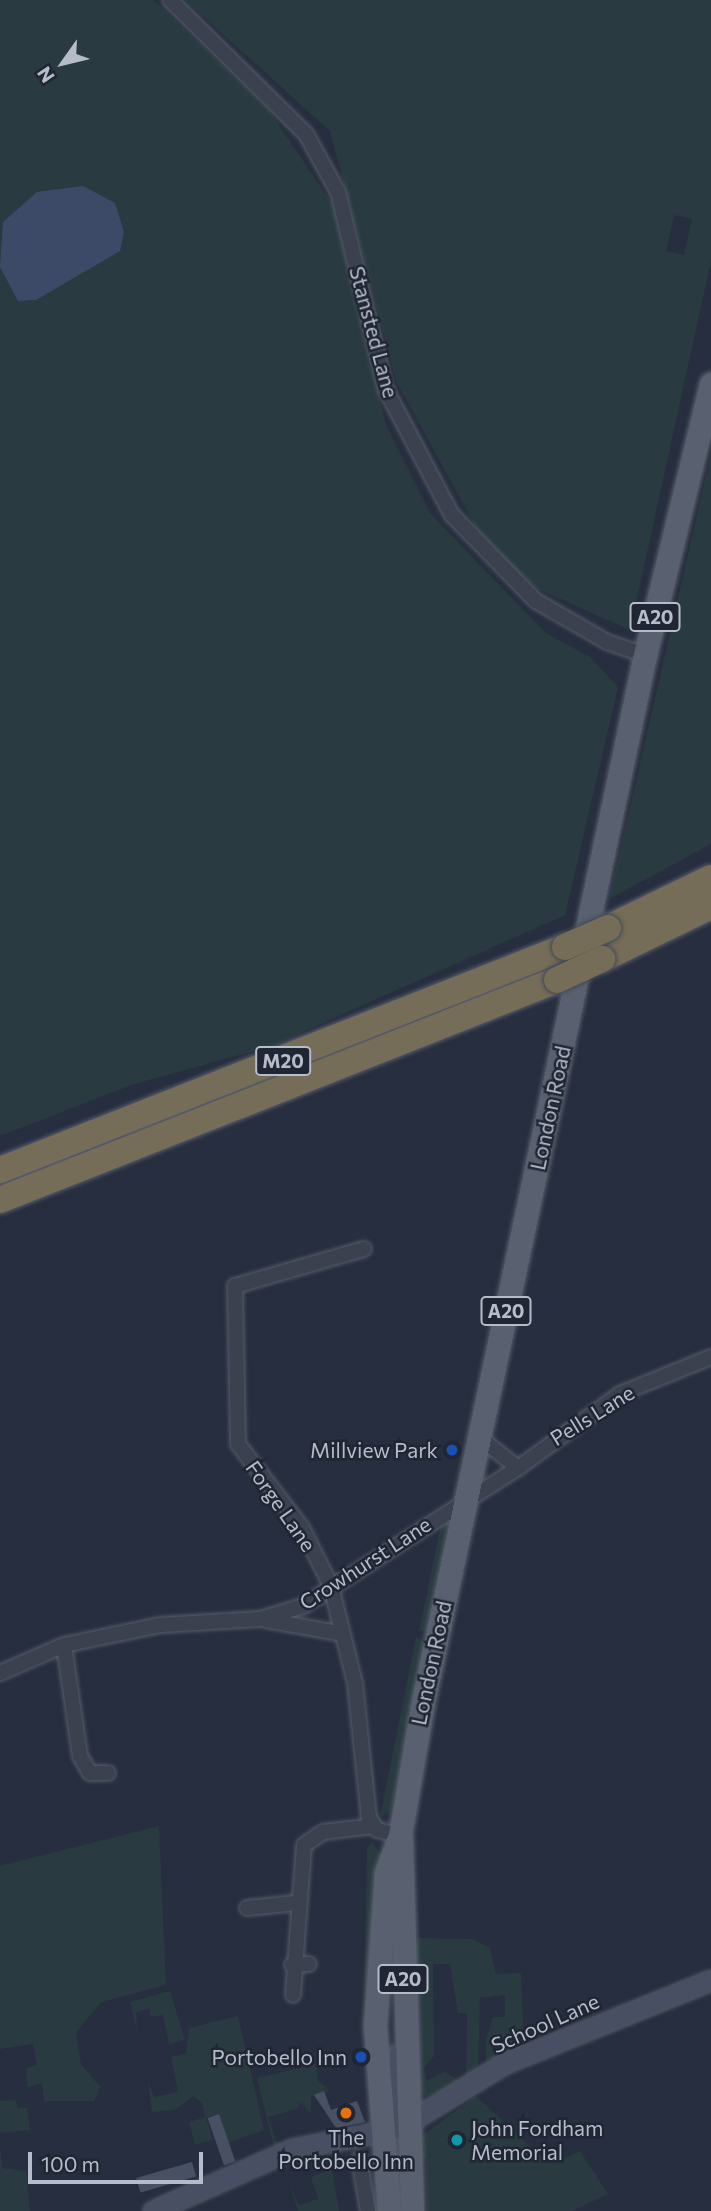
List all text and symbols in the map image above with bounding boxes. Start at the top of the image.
north arrow [28,28,98,98]
text: N [32,63,59,87]
street label: Stansted Lane [344,264,404,400]
road number: A20 [629,602,681,632]
street label: London Road [525,1044,575,1172]
road number: M20 [255,1046,311,1077]
road number: A20 [480,1296,532,1326]
street label: Pells Lane [545,1379,639,1451]
place label: Millview Park [310,1437,438,1463]
marker: Millview Park [444,1442,460,1458]
street label: Forge Lane [241,1456,321,1556]
street label: Crowhurst Lane [295,1511,435,1615]
street label: London Road [406,1599,456,1727]
road number: A20 [377,1964,429,1994]
street label: School Lane [487,1988,603,2058]
place label: Portobello Inn [212,2044,347,2070]
marker: Portobello Inn [353,2049,369,2065]
marker: The Portobello Inn [338,2105,354,2121]
place label: John Fordham Memorial [471,2115,603,2165]
place label: The Portobello Inn [278,2124,414,2174]
marker: John Fordham Memorial [449,2132,465,2148]
scale bar [32,2138,206,2182]
text: 100 m [41,2151,100,2176]

